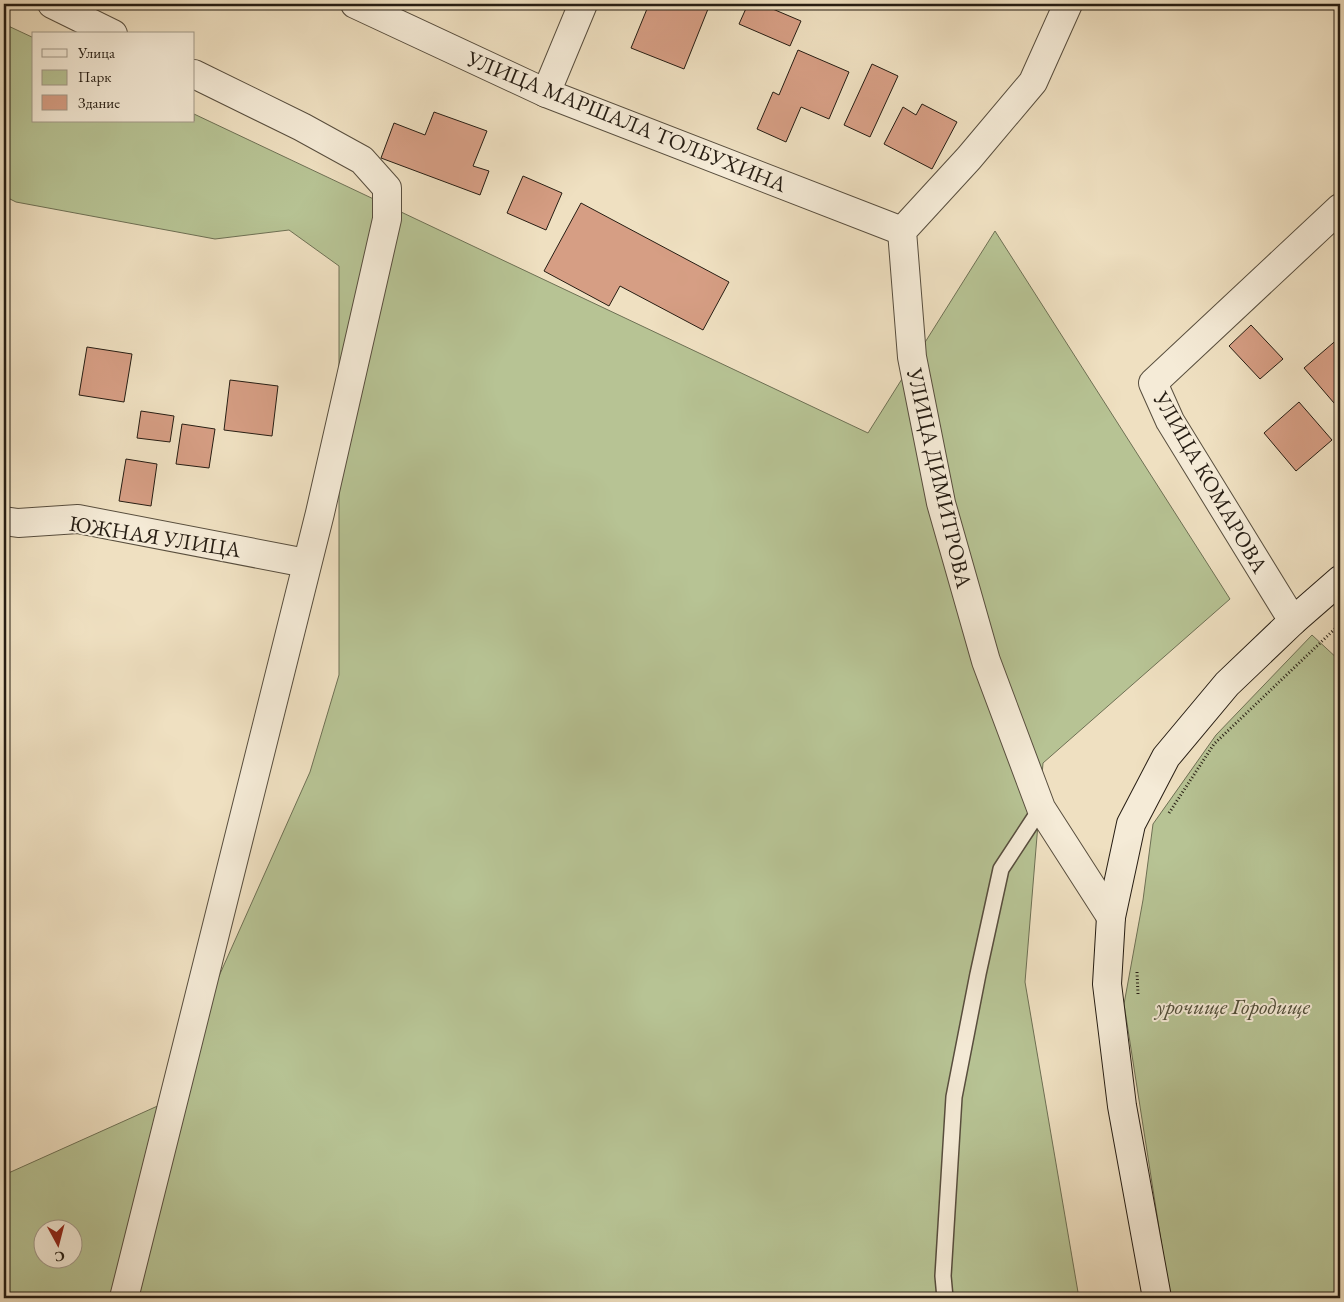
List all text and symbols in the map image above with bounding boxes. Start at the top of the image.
legend [32,32,195,122]
text: Улица [77,43,115,62]
street label: УЛИЦА МАРШАЛА ТОЛБУХИНА [462,44,792,199]
text: Парк [78,67,111,86]
text: Здание [78,93,120,112]
street label: УЛИЦА ДИМИТРОВА [900,364,979,592]
street label: УЛИЦА КОМАРОВА [1146,385,1275,579]
street label: ЮЖНАЯ УЛИЦА [67,509,244,565]
park label: урочище Городище [1153,992,1310,1021]
north arrow [32,1220,82,1270]
text: С [53,1247,66,1266]

